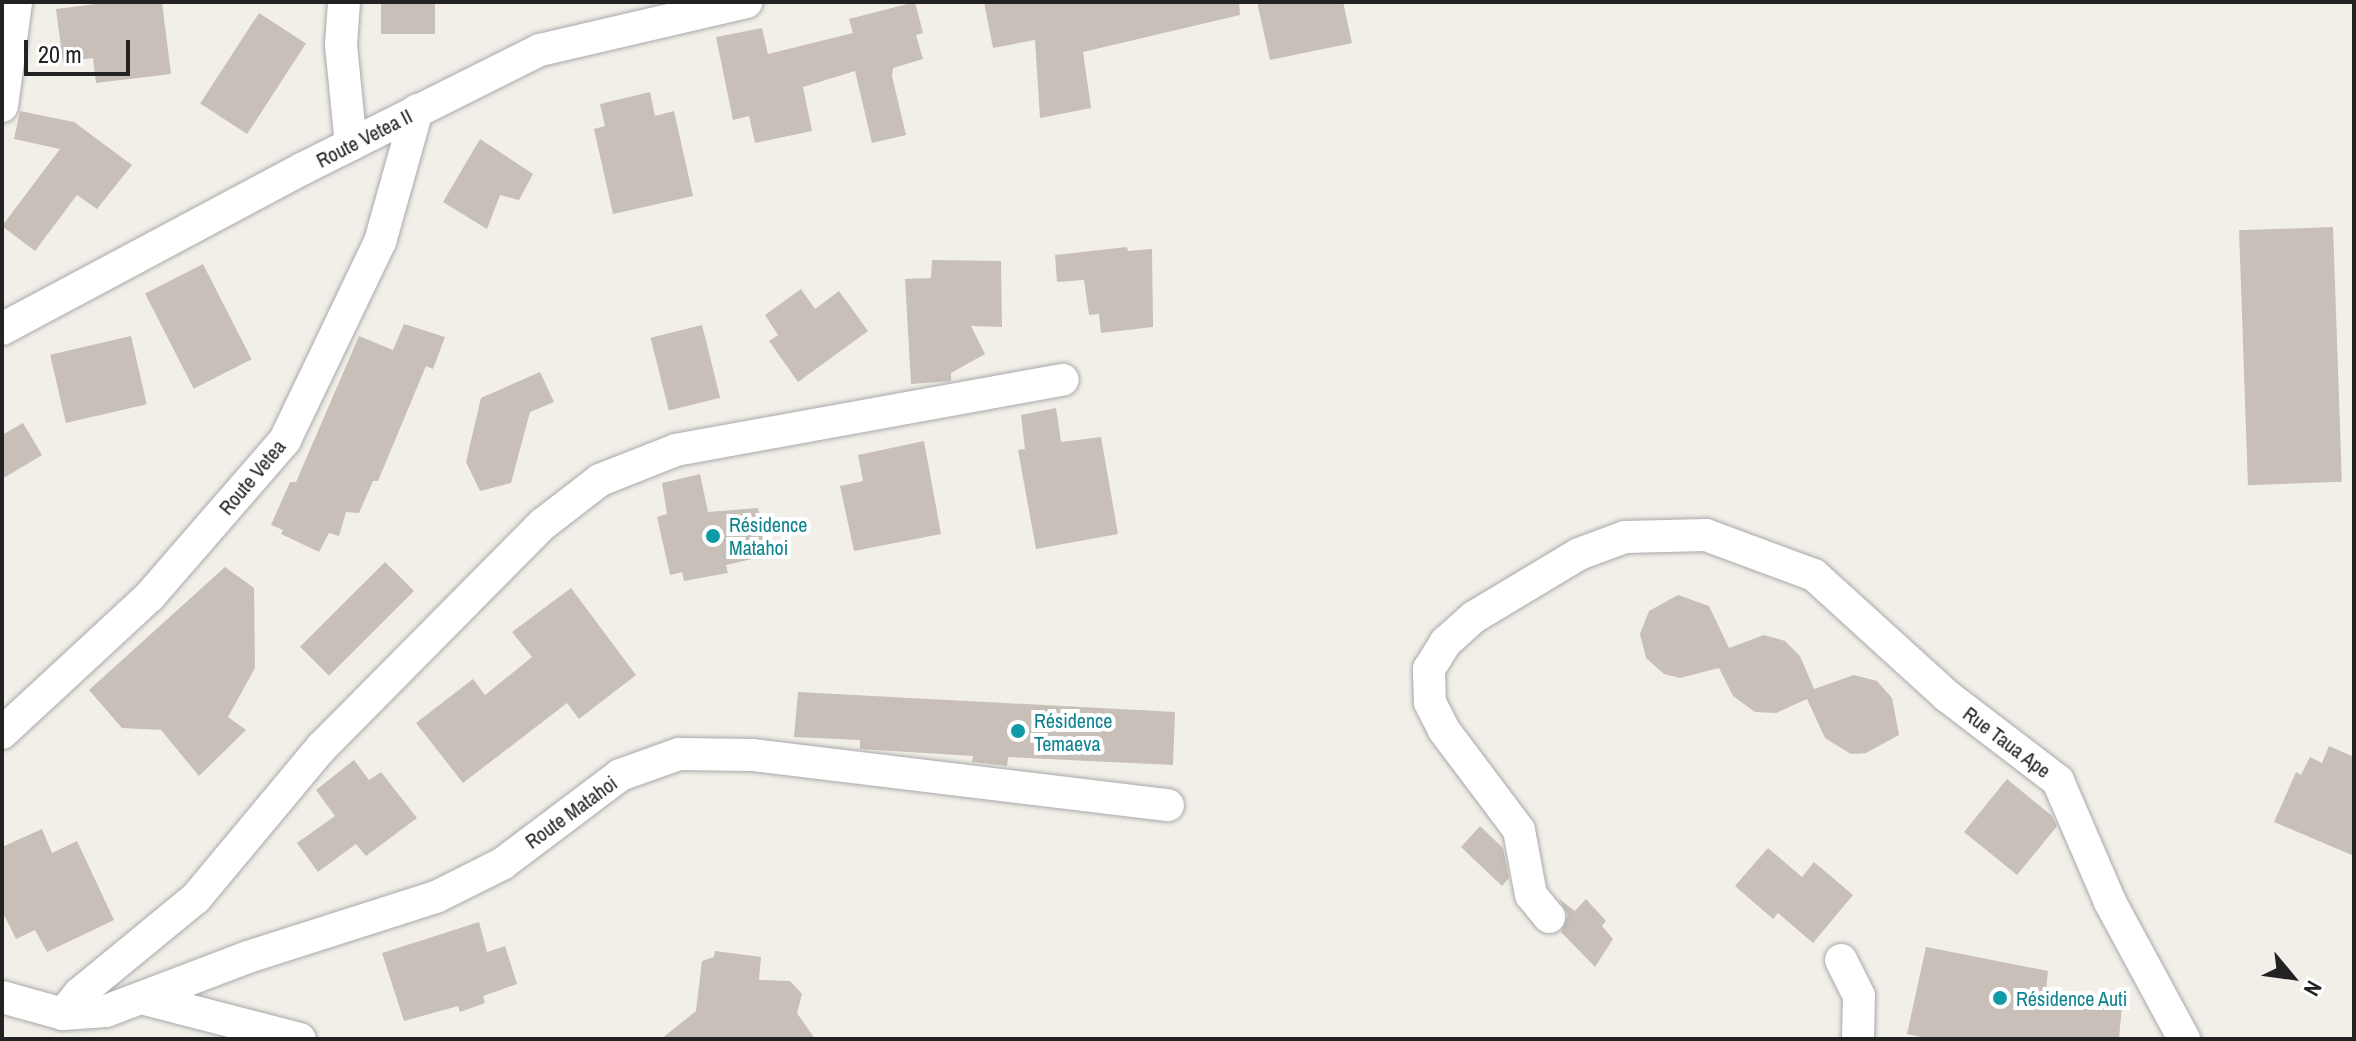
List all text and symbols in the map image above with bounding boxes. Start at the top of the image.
scale bar [28,24,134,74]
text: 20 m [38,38,82,70]
street label: Route Vetea II [312,104,416,172]
street label: Route Vetea [214,435,290,519]
place label: Résidence Matahoi [729,512,807,559]
marker: Résidence Matahoi [704,527,722,545]
street label: Rue Taua Ape [1958,701,2056,783]
place label: Résidence Temaeva [1034,708,1112,755]
marker: Résidence Temaeva [1009,722,1027,740]
street label: Route Matahoi [520,771,622,853]
north arrow [2252,937,2332,1017]
text: N [2297,976,2329,1002]
place label: Résidence Auti [2016,986,2128,1010]
marker: Résidence Auti [1991,989,2009,1007]

